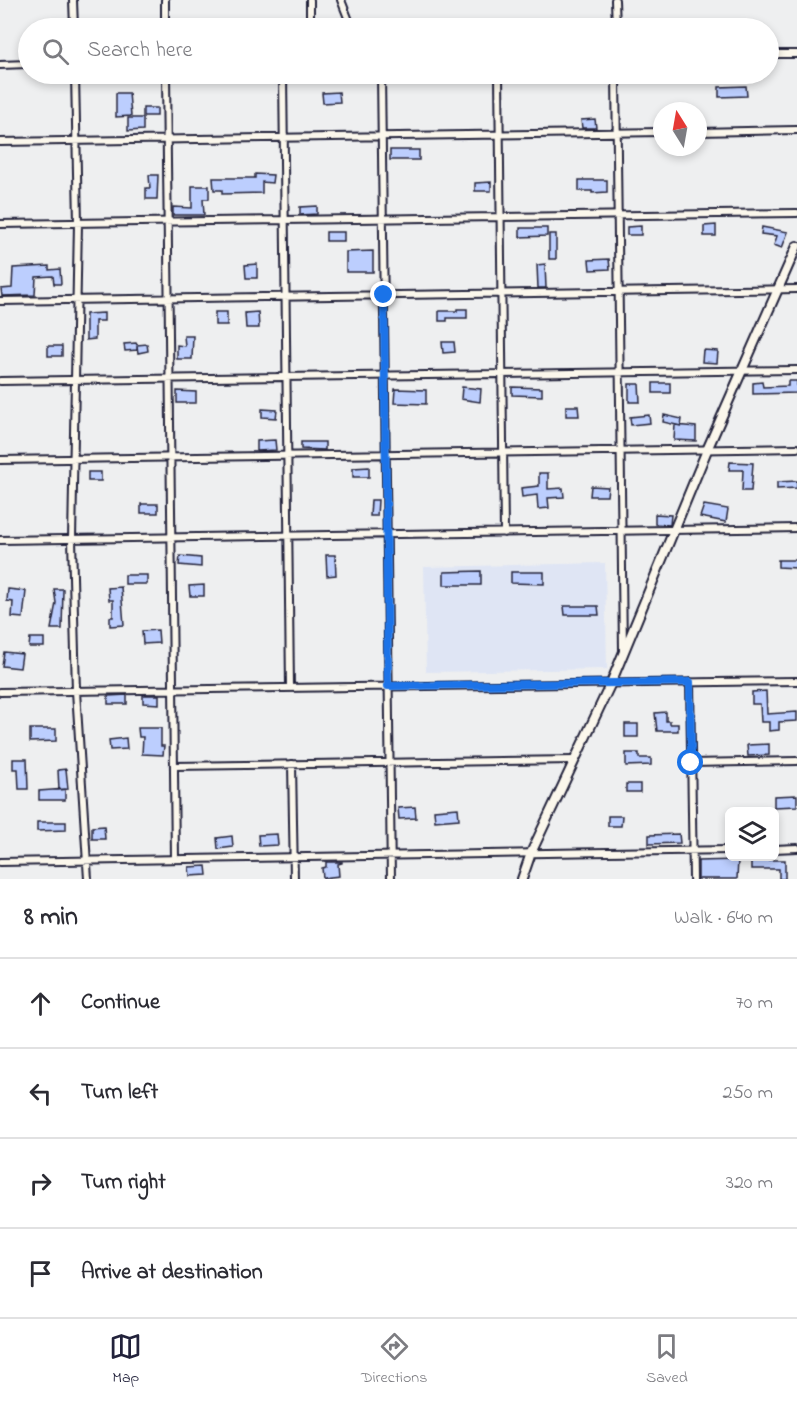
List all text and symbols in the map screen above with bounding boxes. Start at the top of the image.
search box [18,18,779,84]
icon: search [39,35,72,68]
text: Search here [87,35,192,67]
north arrow [653,102,707,156]
route end [370,281,396,307]
route start [677,749,703,775]
map controls [725,807,779,861]
button: layers [725,807,779,861]
text: 8 min [24,899,78,937]
text: Walk · 640 m [674,904,773,933]
icon: ahead [24,987,57,1020]
text: Continue [81,987,160,1019]
text: 70 m [736,989,773,1018]
icon: left [24,1077,57,1110]
text: Turn left [81,1077,158,1109]
text: 250 m [722,1079,773,1108]
icon: right [24,1167,57,1200]
text: Turn right [81,1167,166,1199]
text: 320 m [726,1169,773,1198]
icon: arrive [24,1257,57,1290]
text: Arrive at destination [81,1257,263,1289]
tab: Map [109,1330,142,1390]
tab: Directions [361,1330,427,1390]
tab: Saved [646,1330,688,1390]

